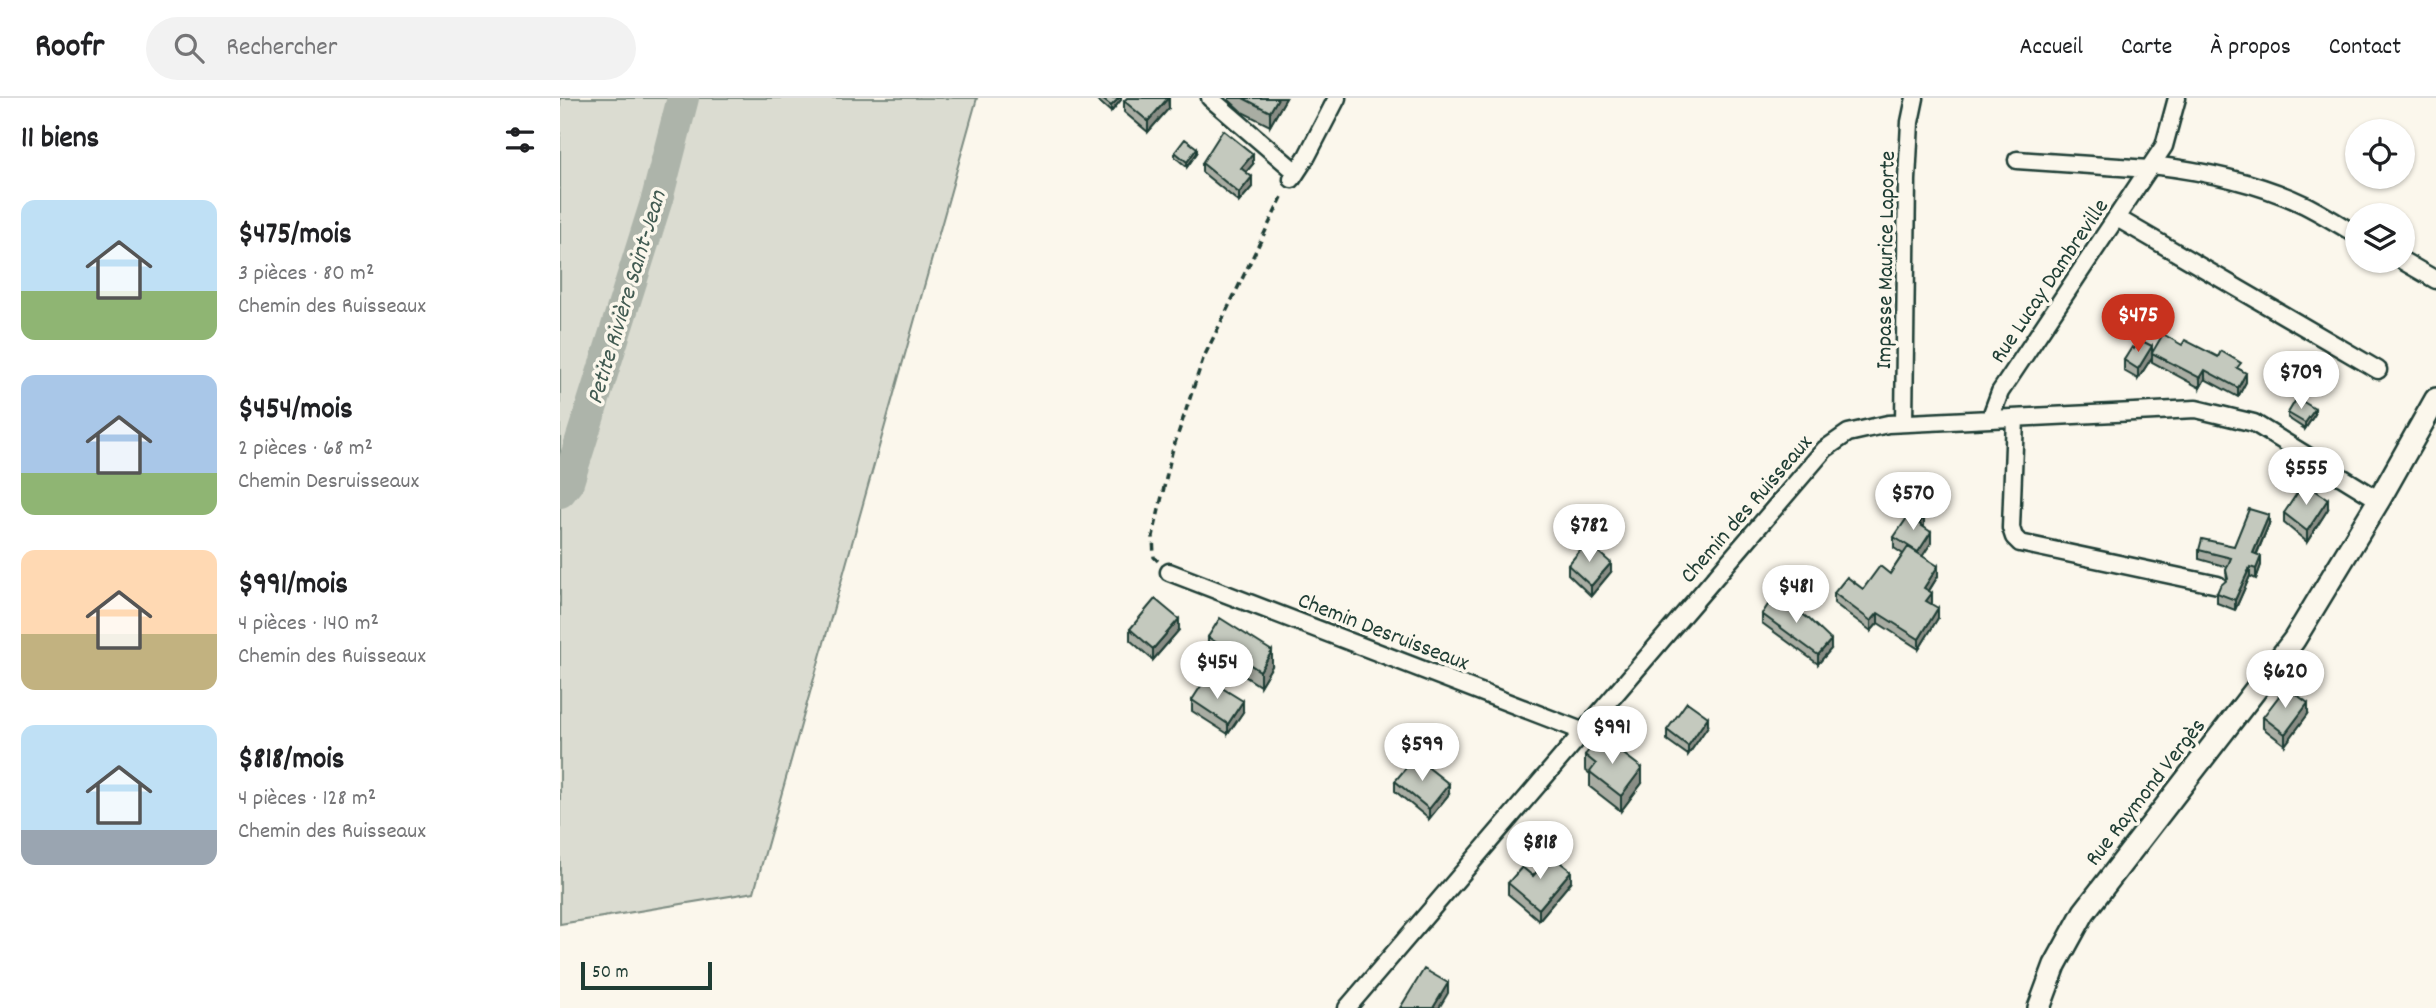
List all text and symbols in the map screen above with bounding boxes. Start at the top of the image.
search box [146,17,636,80]
text: Roofr [35,25,104,72]
icon: search [170,29,208,67]
text: Rechercher [226,30,337,67]
text: Accueil [2019,31,2083,65]
text: Carte [2121,31,2172,65]
text: À propos [2210,31,2291,65]
text: Contact [2329,31,2401,65]
text: 11 biens [21,119,99,162]
map controls [2345,119,2415,273]
button: locate [2345,119,2415,189]
icon: filters [501,121,539,159]
street label: Impasse Maurice Laporte [1869,150,1906,370]
water label: Petite Rivière Saint-Jean [579,186,677,409]
street label: Rue Lucay Dambreville [1983,193,2118,371]
button: layers [2345,203,2415,273]
text: $475/mois [238,215,352,258]
icon: home [77,228,161,312]
text: 3 pièces · 80 m² [238,258,374,291]
text: Chemin des Ruisseaux [238,291,426,324]
pin: $475 [2097,294,2179,354]
text: $475 [2118,300,2158,333]
pin: $709 [2260,352,2342,411]
text: $709 [2279,357,2323,390]
text: $454/mois [238,390,353,433]
icon: home [77,403,161,487]
street label: Chemin des Ruisseaux [1674,428,1822,592]
text: 2 pièces · 68 m² [238,433,373,466]
pin: $555 [2265,448,2347,507]
text: $555 [2284,453,2328,486]
text: Chemin Desruisseaux [238,466,419,499]
pin: $570 [1872,472,1954,532]
text: $570 [1891,478,1935,511]
pin: $782 [1548,504,1630,564]
text: $782 [1569,510,1609,543]
text: $991/mois [238,565,348,608]
pin: $481 [1755,566,1837,625]
text: $481 [1778,571,1814,604]
icon: home [77,578,161,662]
street label: Chemin Desruisseaux [1292,585,1474,681]
text: 4 pièces · 140 m² [238,608,379,641]
text: Chemin des Ruisseaux [238,641,426,674]
pin: $454 [1176,642,1258,701]
text: $454 [1196,647,1238,680]
pin: $620 [2244,650,2326,710]
text: $620 [2262,656,2308,689]
pin: $991 [1571,706,1653,766]
text: $991 [1593,712,1631,745]
street label: Rue Raymond Vergès [2078,712,2215,874]
pin: $599 [1381,724,1463,783]
text: $599 [1400,729,1444,762]
text: $818/mois [238,740,344,783]
icon: home [77,753,161,837]
text: 4 pièces · 128 m² [238,783,376,816]
text: Chemin des Ruisseaux [238,816,426,849]
pin: $818 [1499,822,1581,881]
text: $818 [1522,827,1558,860]
scale bar [581,959,712,991]
text: 50 m [592,960,629,987]

